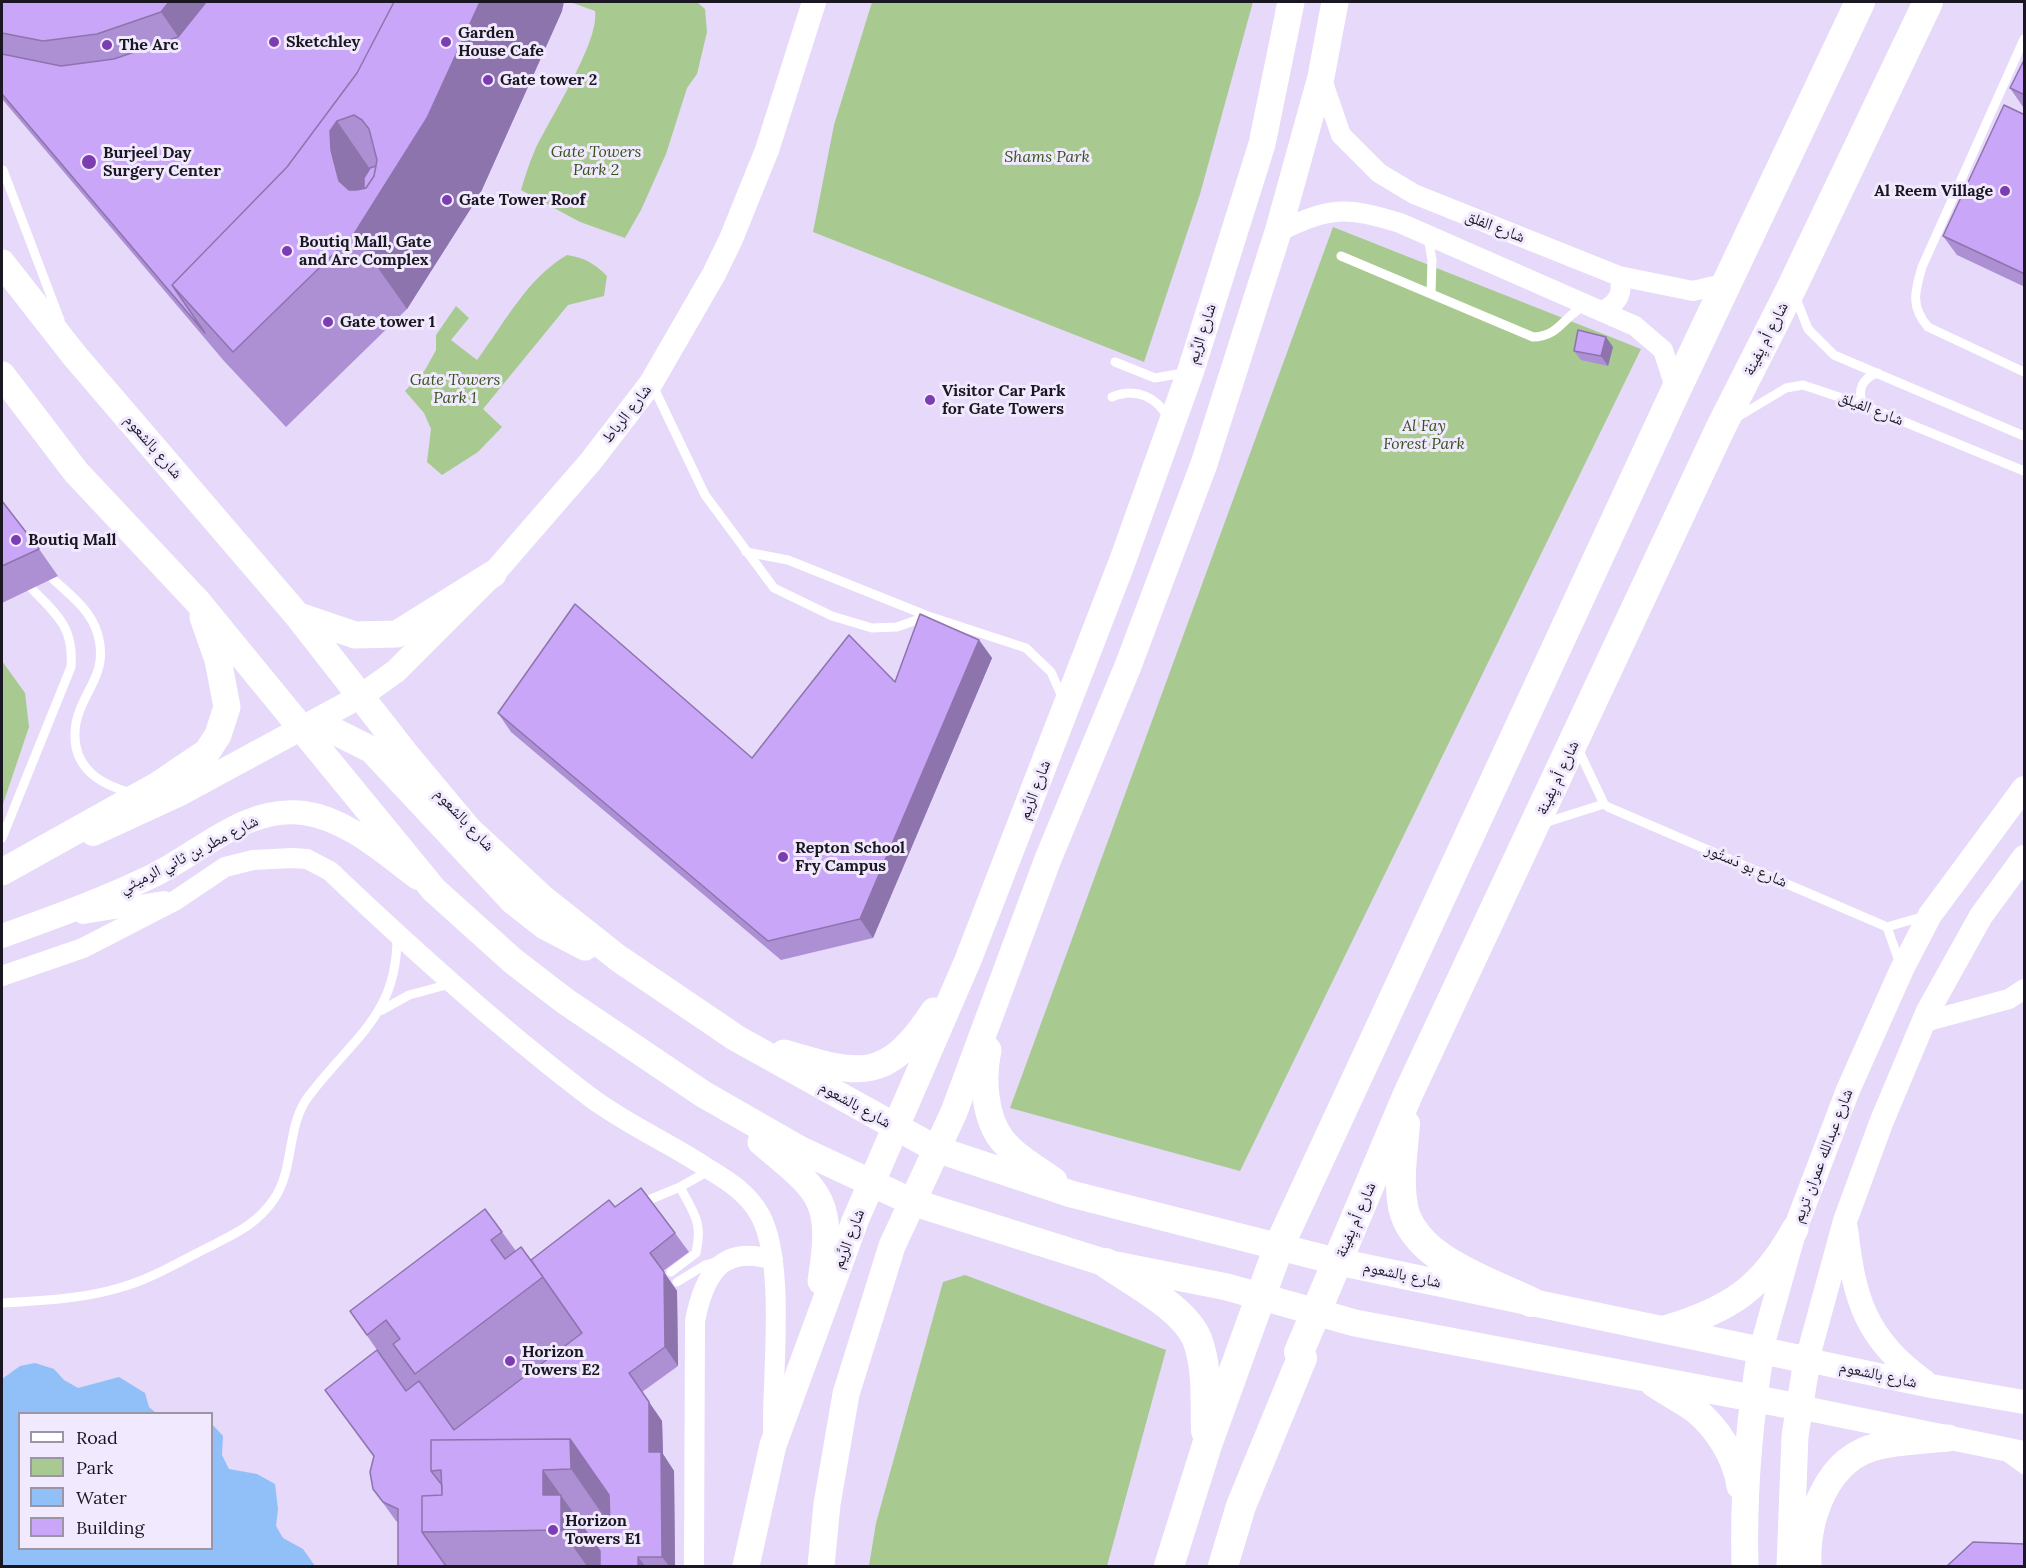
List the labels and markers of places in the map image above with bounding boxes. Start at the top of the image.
place label: Garden House Cafe [458,23,544,61]
place label: Sketchley [286,32,360,52]
place label: The Arc [119,35,179,55]
marker: Sketchley [267,35,281,49]
marker: Garden House Cafe [439,35,453,49]
marker: The Arc [100,38,114,52]
place label: Gate tower 2 [500,70,597,90]
marker: Gate tower 2 [481,73,495,87]
place label: Burjeel Day Surgery Center [103,143,221,181]
marker: Burjeel Day Surgery Center [80,153,98,171]
place label: Al Reem Village [1874,181,1993,201]
marker: Al Reem Village [1998,184,2012,198]
place label: Gate Tower Roof [459,190,585,210]
marker: Gate Tower Roof [440,193,454,207]
place label: Boutiq Mall, Gate and Arc Complex [299,232,431,270]
marker: Boutiq Mall, Gate and Arc Complex [280,244,294,258]
place label: Gate tower 1 [340,312,435,332]
marker: Gate tower 1 [321,315,335,329]
place label: Visitor Car Park for Gate Towers [942,381,1065,419]
marker: Visitor Car Park for Gate Towers [923,393,937,407]
place label: Boutiq Mall [28,530,116,550]
marker: Boutiq Mall [9,533,23,547]
place label: Repton School Fry Campus [795,838,905,876]
marker: Repton School Fry Campus [776,850,790,864]
place label: Horizon Towers E2 [522,1342,600,1380]
marker: Horizon Towers E2 [503,1354,517,1368]
place label: Horizon Towers E1 [565,1511,641,1549]
marker: Horizon Towers E1 [546,1523,560,1537]

